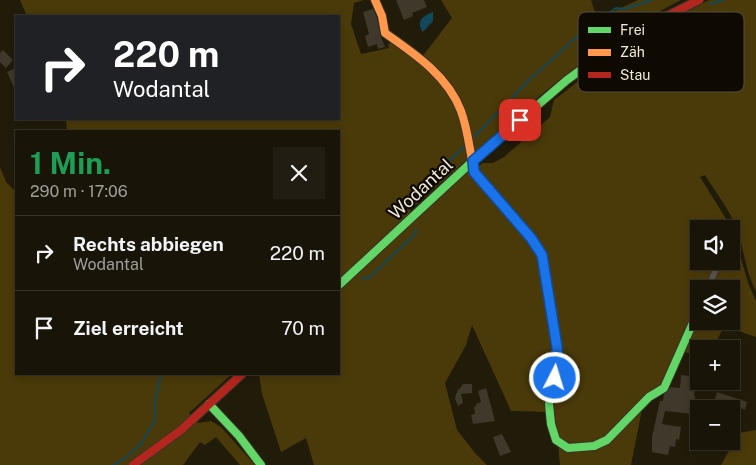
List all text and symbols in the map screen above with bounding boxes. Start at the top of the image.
legend [578,12,744,92]
text: Frei [620,22,645,38]
text: 220 m [113,34,219,75]
icon: right [30,35,95,100]
text: Zäh [620,44,645,60]
text: Stau [620,67,650,83]
text: Wodantal [113,76,210,102]
pin [499,99,541,141]
icon: arrive [506,106,534,134]
text: 1 Min. [30,145,111,181]
button: close [273,147,325,199]
street label: Wodantal [384,154,457,223]
text: 290 m · 17:06 [30,182,128,201]
map controls [690,220,740,450]
button: sound [690,220,740,270]
text: Rechts abbiegen [73,233,224,255]
icon: right [30,239,58,267]
text: 220 m [270,242,325,264]
text: Wodantal [73,255,144,274]
button: layers [690,280,740,330]
icon: arrive [30,314,58,342]
text: Ziel erreicht [73,317,184,339]
text: 70 m [281,317,325,339]
button: + [690,340,740,390]
position arrow [528,351,580,403]
button: − [690,400,740,450]

